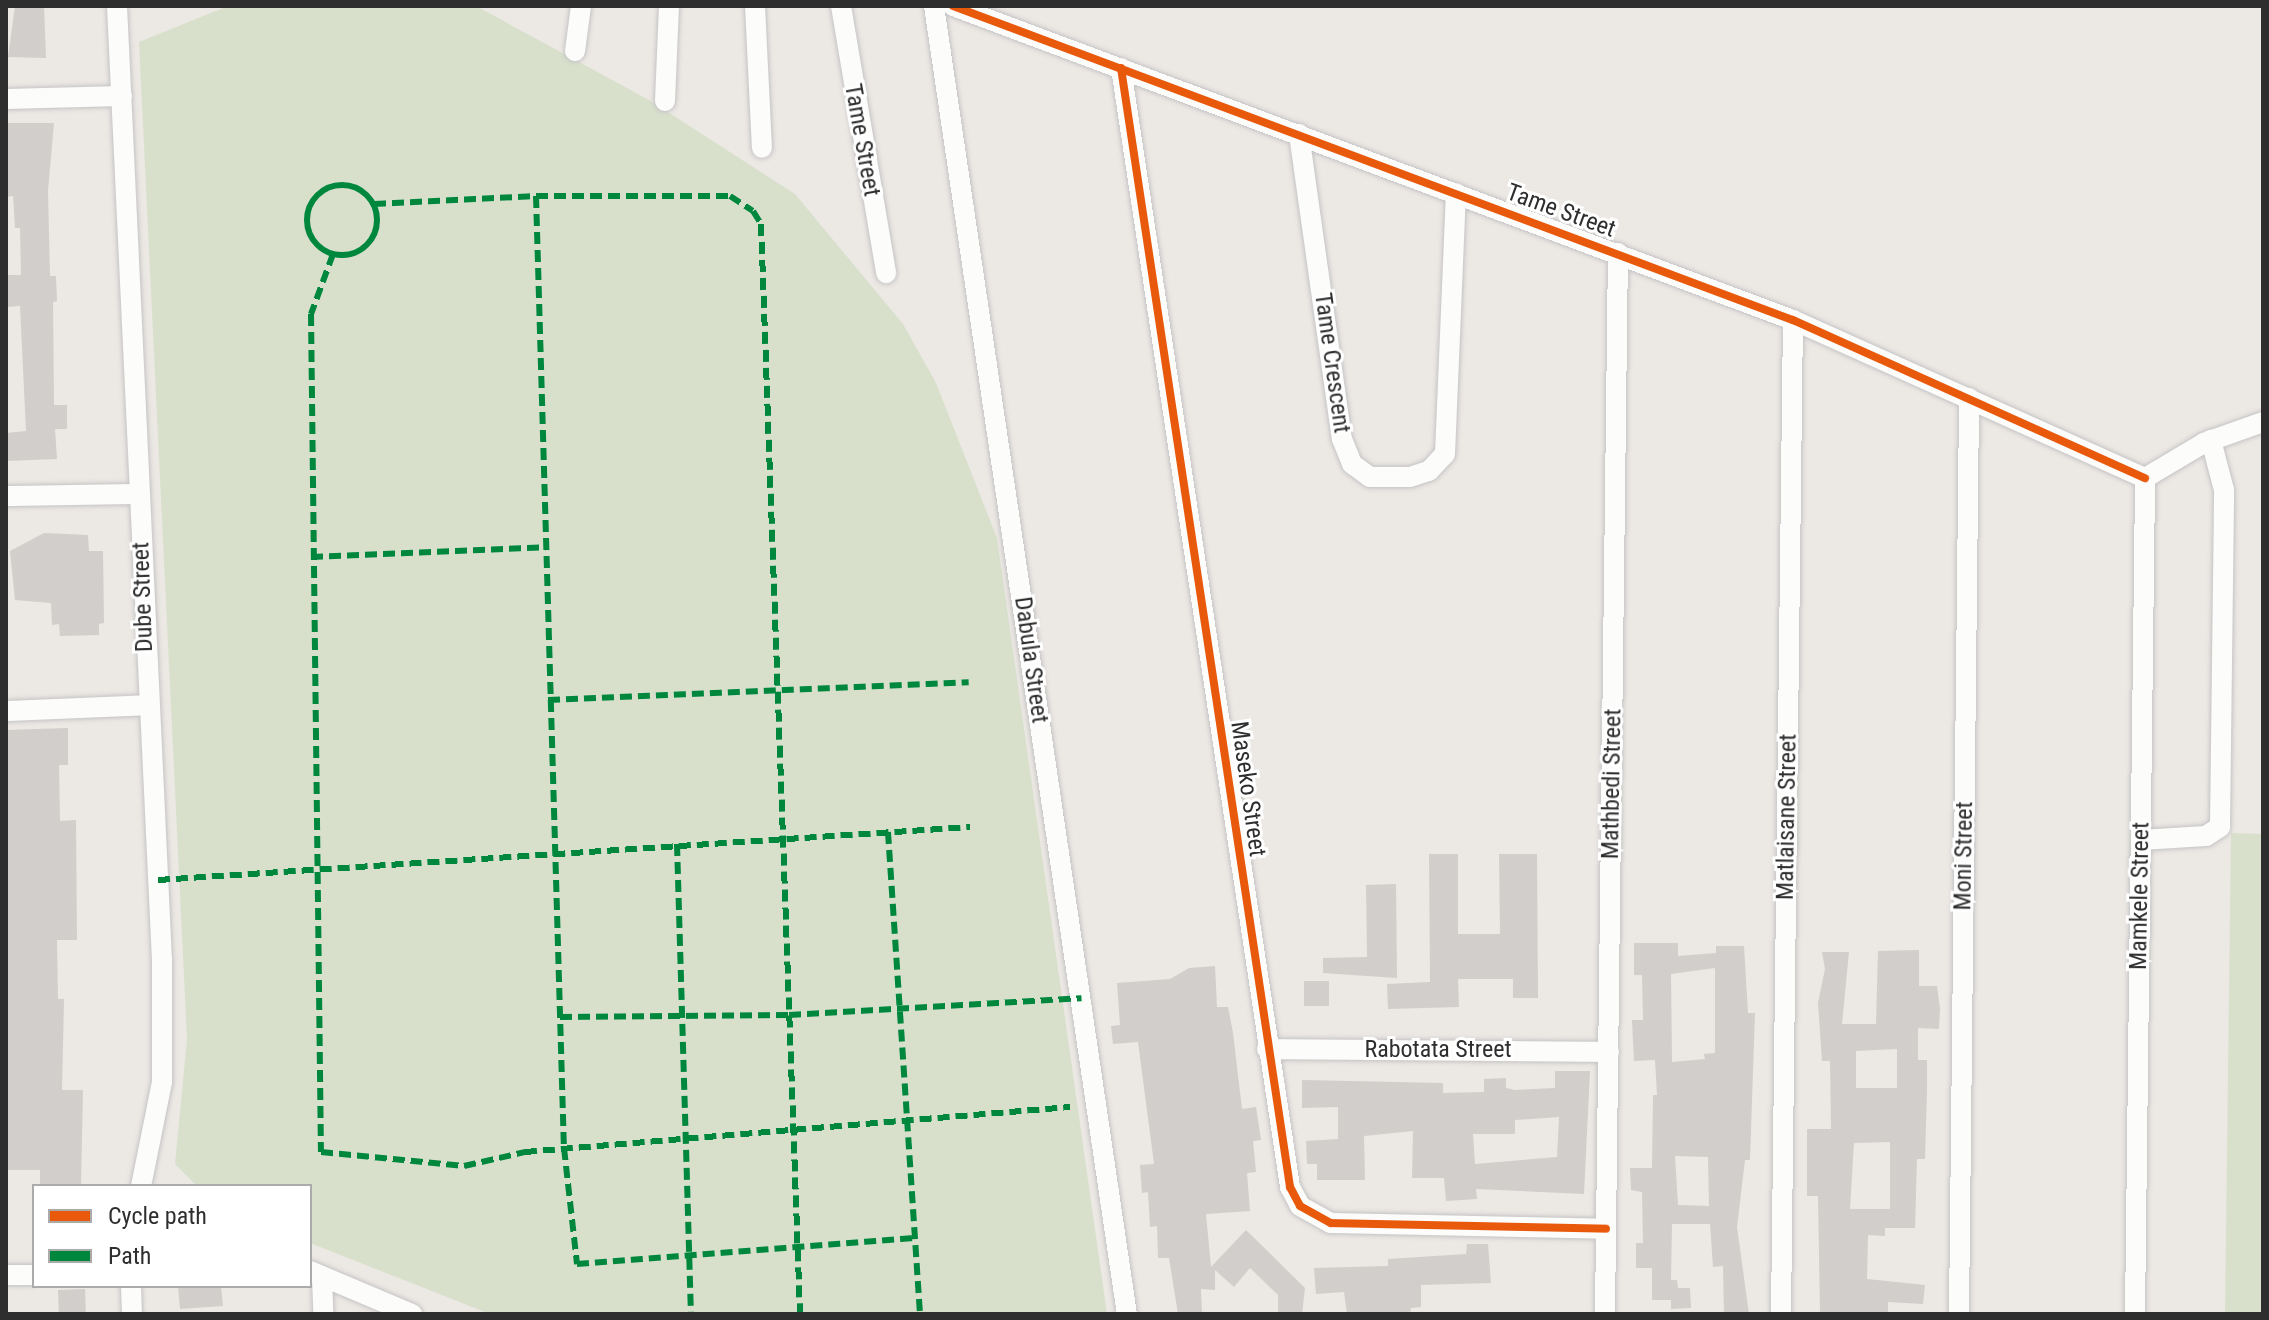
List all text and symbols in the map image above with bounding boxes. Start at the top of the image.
street label: Tame Street [838,81,886,199]
street label: Tame Street [1503,178,1619,244]
street label: Tame Crescent [1308,291,1356,435]
street label: Dube Street [127,541,159,653]
street label: Dabula Street [1008,595,1054,725]
street label: Mathbedi Street [1596,708,1628,860]
street label: Maseko Street [1224,719,1272,859]
street label: Matlaisane Street [1771,734,1803,900]
street label: Moni Street [1949,801,1979,911]
street label: Mamkele Street [2124,822,2156,970]
street label: Rabotata Street [1364,1036,1512,1064]
legend [32,1184,312,1288]
text: Cycle path [108,1202,207,1230]
text: Path [108,1242,151,1270]

